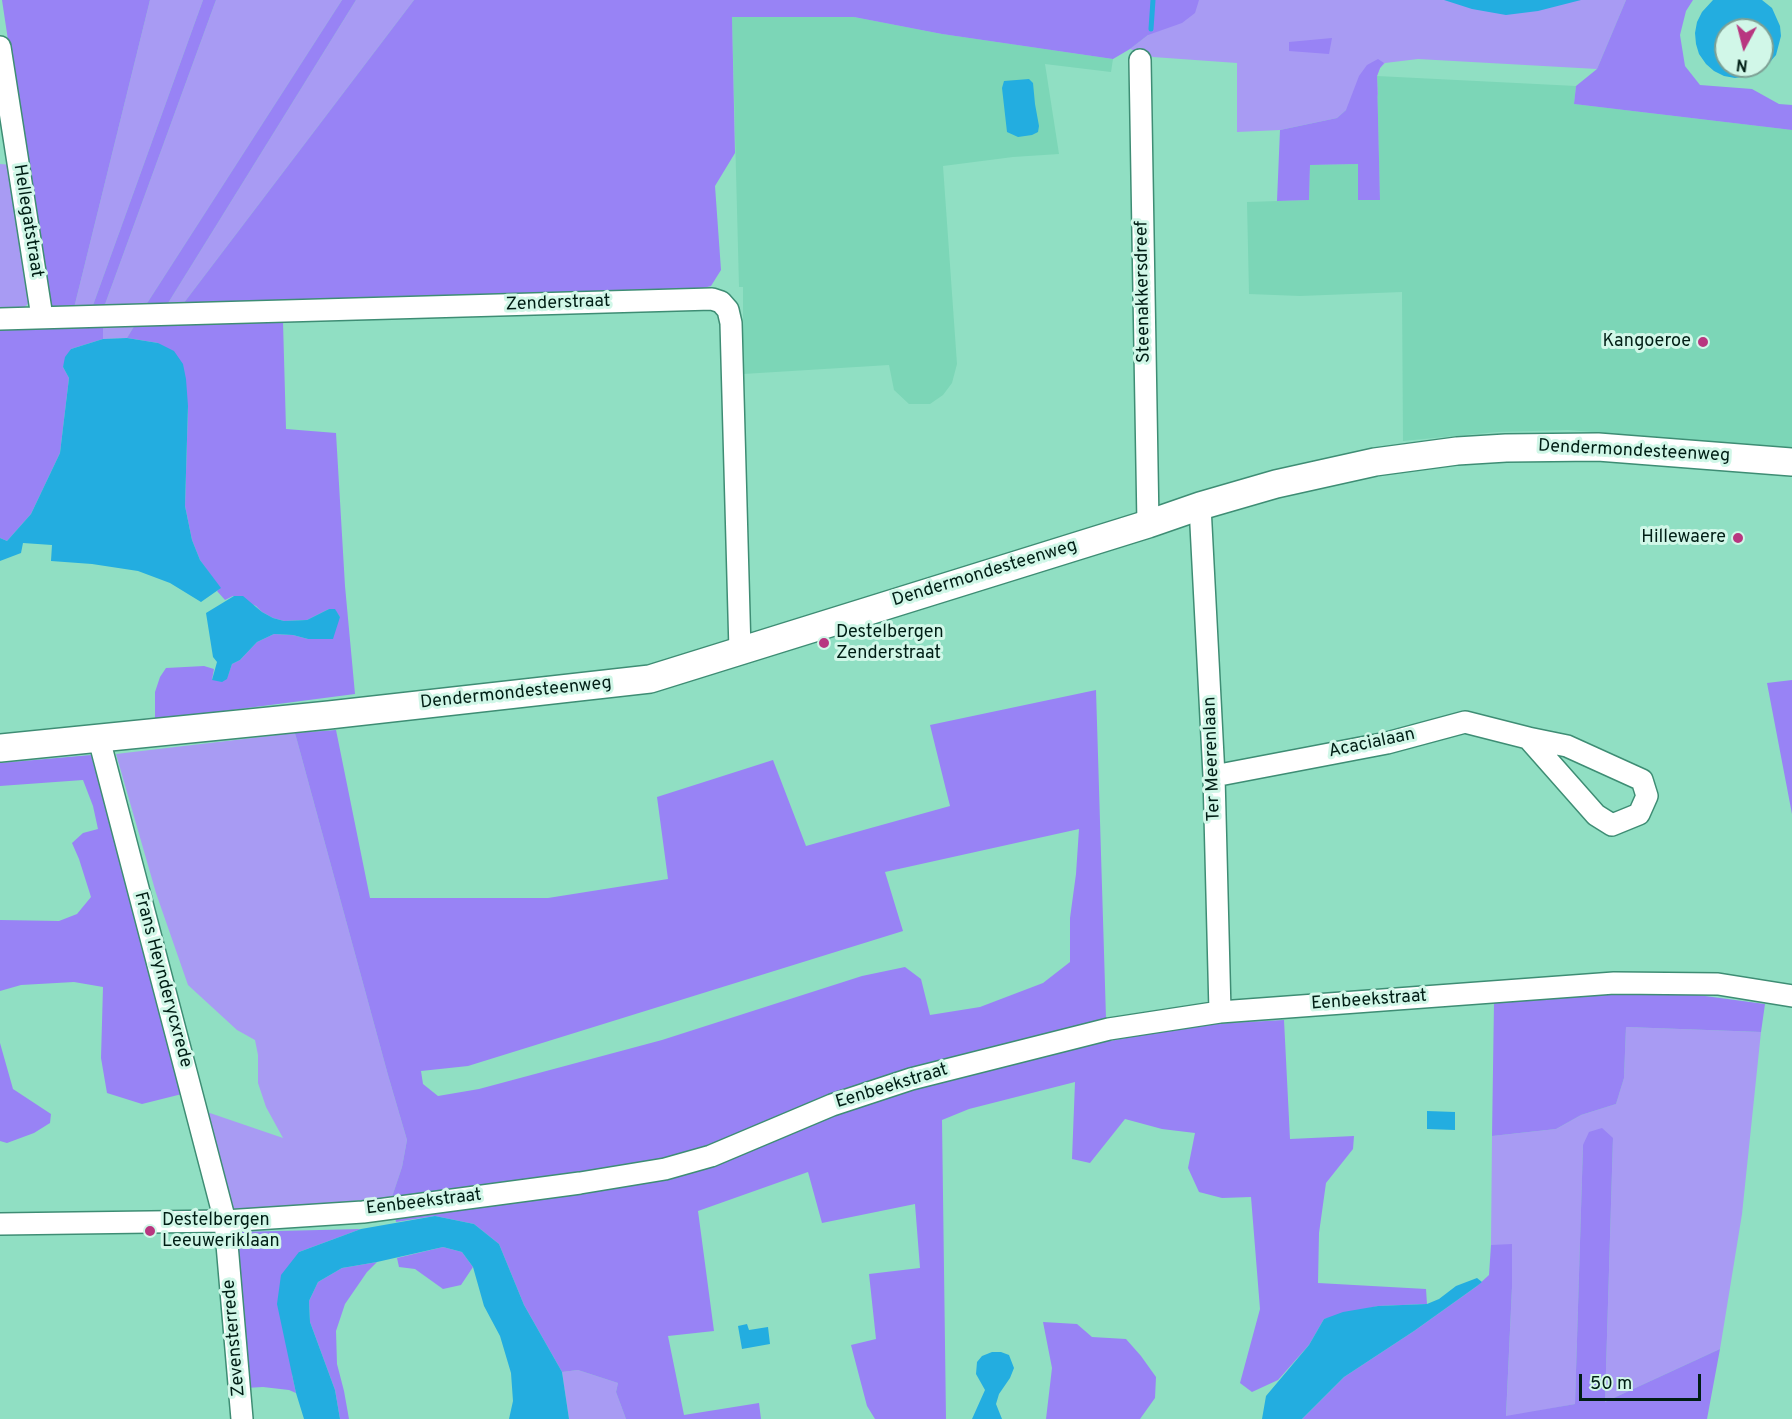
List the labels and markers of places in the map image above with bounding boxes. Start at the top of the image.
place label: Kangoeroe [1602,331,1691,353]
marker: Kangoeroe [1696,335,1710,349]
place label: Hillewaere [1641,527,1726,549]
marker: Hillewaere [1731,531,1745,545]
place label: Destelbergen Zenderstraat [836,622,944,664]
marker: Destelbergen Zenderstraat [817,636,831,650]
place label: Destelbergen Leeuweriklaan [162,1210,280,1252]
marker: Destelbergen Leeuweriklaan [143,1224,157,1238]

